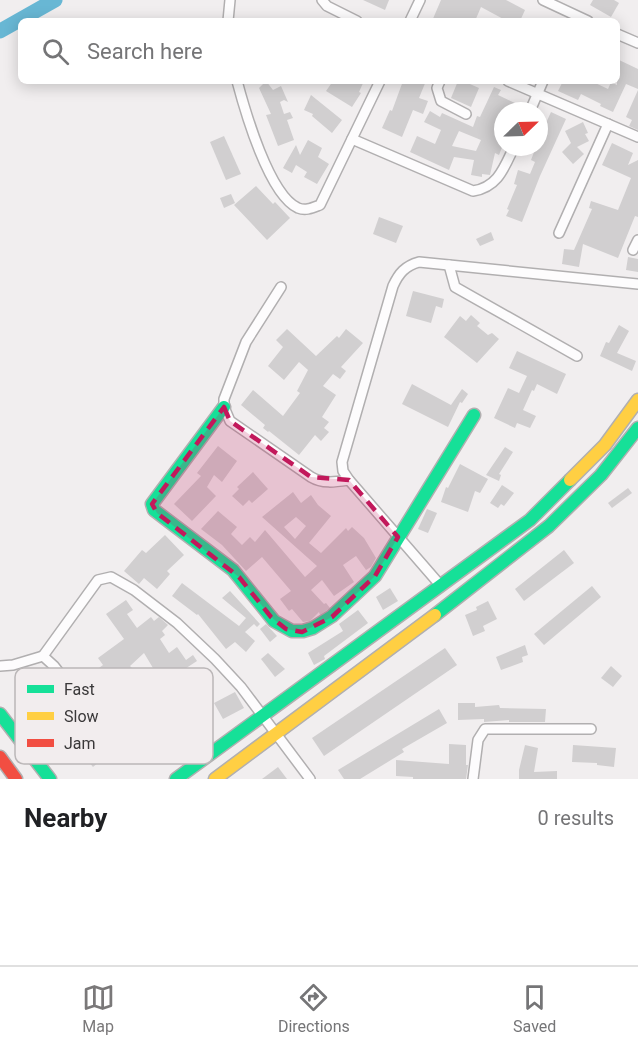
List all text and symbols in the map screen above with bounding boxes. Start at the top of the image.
search box [18,18,620,84]
icon: search [39,35,72,68]
text: Search here [87,39,203,64]
north arrow [494,102,548,156]
legend [15,668,213,764]
text: Fast [64,680,95,699]
text: Slow [64,707,99,726]
text: Jam [64,734,96,753]
text: Nearby [24,803,107,833]
text: 0 results [538,806,614,830]
tab: Map [82,981,115,1036]
tab: Directions [278,981,350,1036]
tab: Saved [513,981,556,1036]

